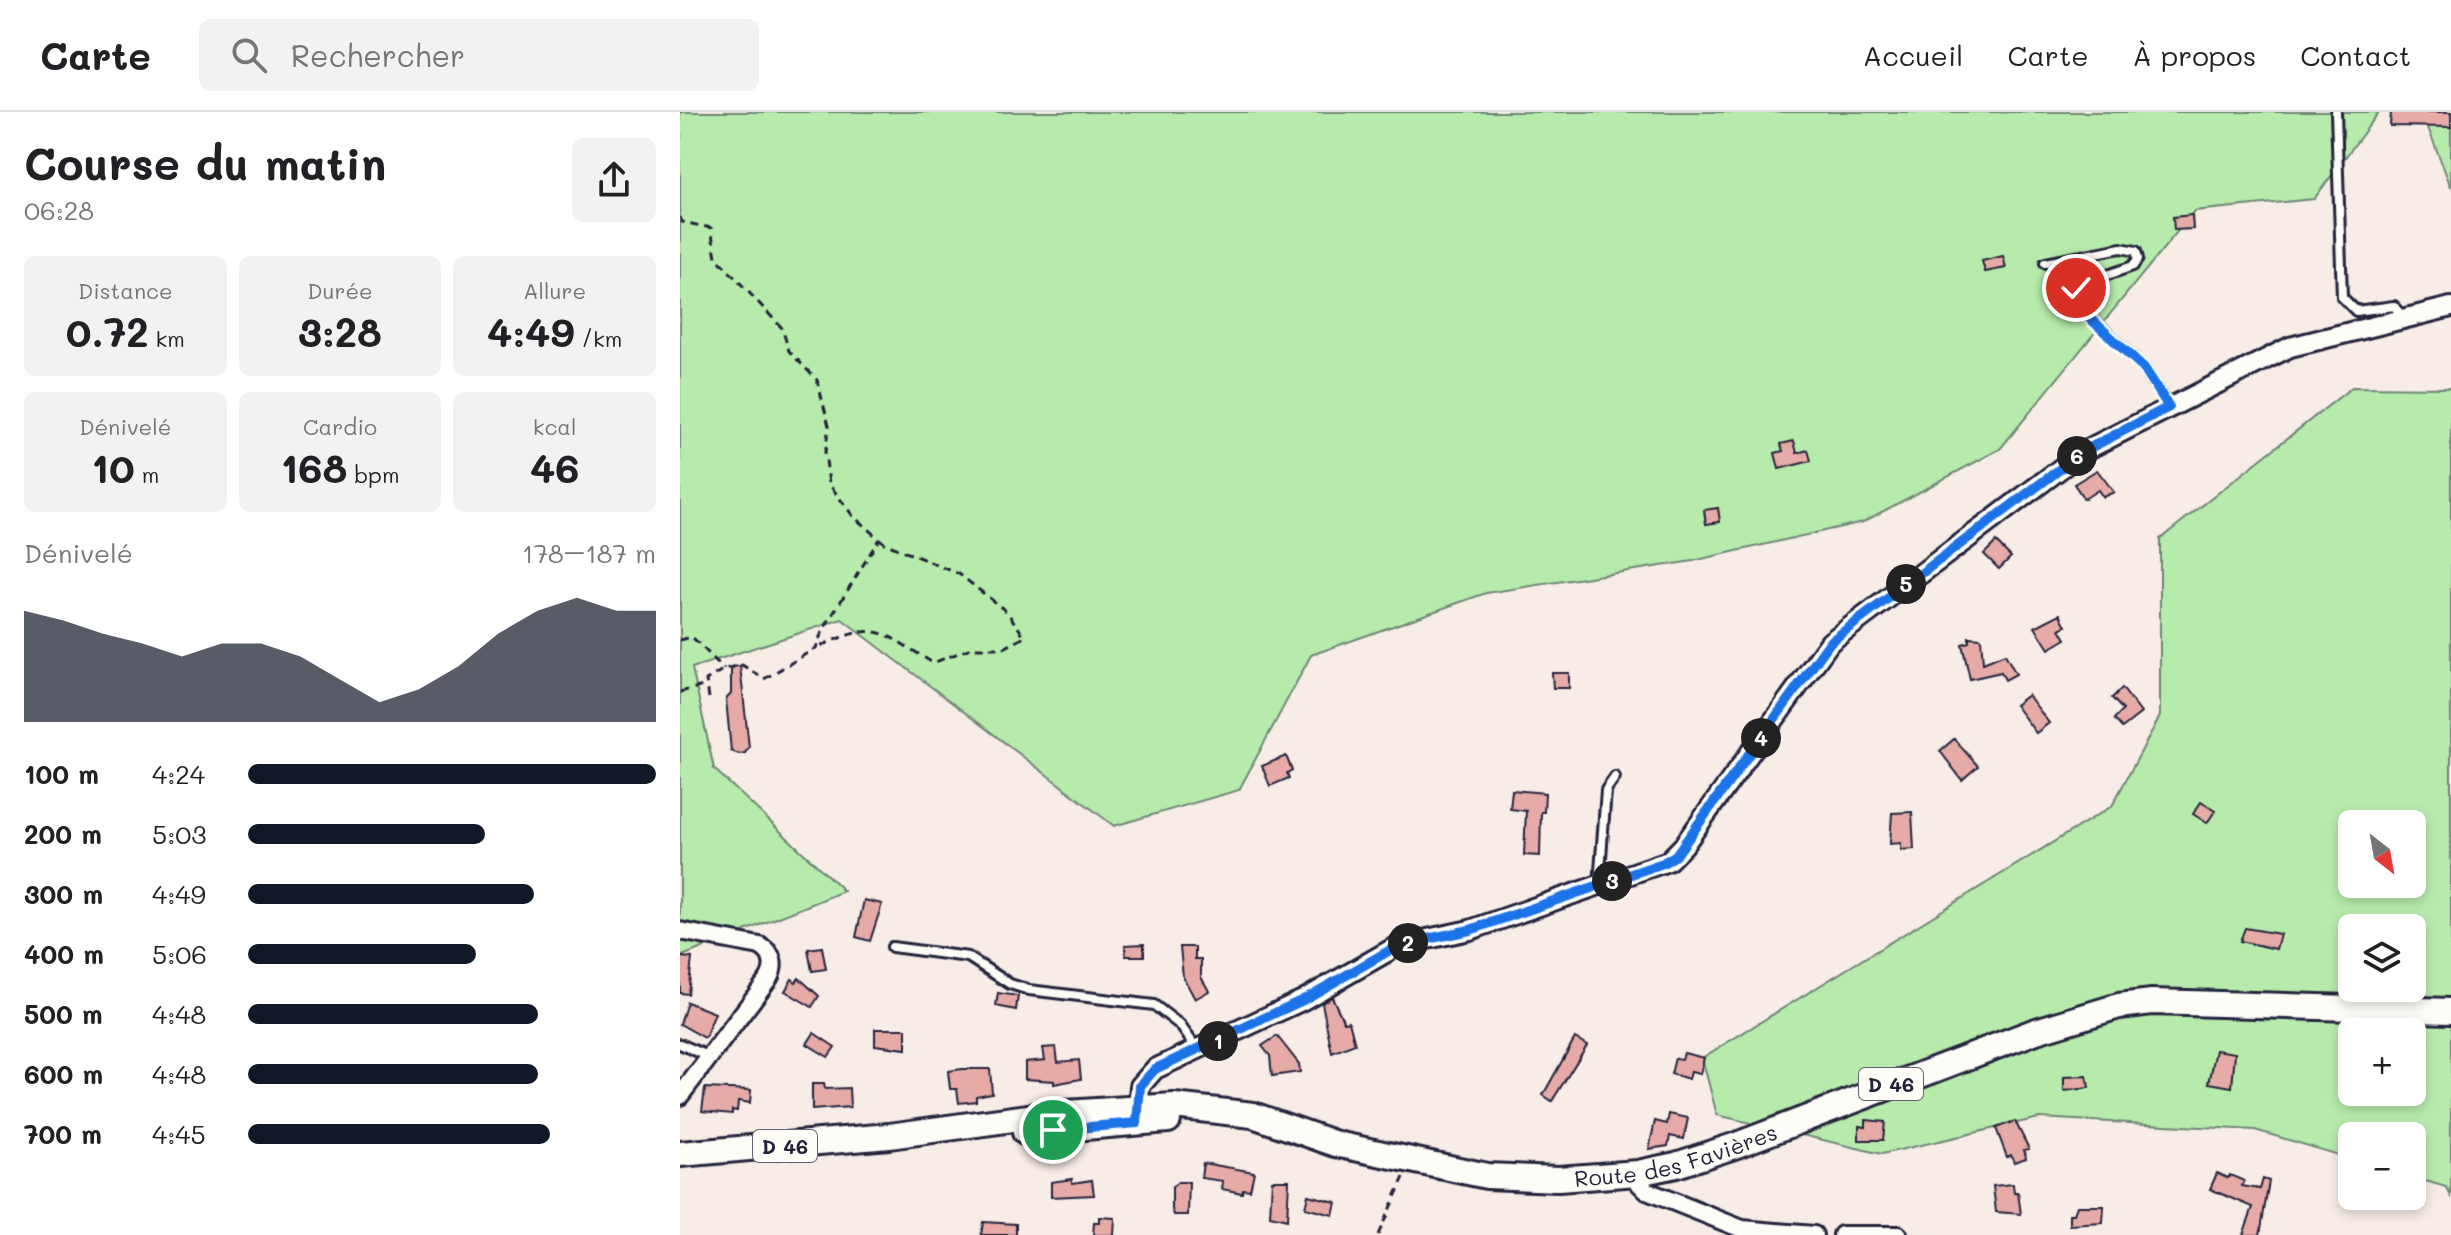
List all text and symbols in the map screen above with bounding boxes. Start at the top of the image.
search box [199,19,759,91]
text: Carte [40,30,151,80]
icon: search [227,33,271,77]
text: Rechercher [291,35,465,75]
text: Accueil [1863,37,1963,73]
text: Carte [2007,37,2089,73]
text: À propos [2133,37,2256,73]
text: Contact [2300,37,2411,73]
text: Course du matin [24,134,386,191]
button: share [572,138,656,222]
text: 06:28 [24,193,94,227]
pin [2042,254,2110,322]
icon: check [2054,266,2098,310]
text: Distance [78,276,173,305]
text: Durée [307,276,373,305]
text: Allure [523,276,586,305]
text: 0.72 [66,305,149,357]
text: 3:28 [298,305,382,357]
text: 4:49 [487,305,574,357]
text: km [149,324,185,353]
text: /km [574,324,622,353]
text: Dénivelé [79,412,171,441]
text: Cardio [303,412,377,441]
text: kcal [533,412,577,441]
pin: 6 [2057,436,2097,476]
text: 10 [91,441,135,493]
text: 168 [281,441,347,493]
text: 46 [530,441,579,493]
text: 6 [2070,441,2084,470]
text: m [135,460,159,489]
text: bpm [347,460,399,489]
text: Dénivelé [24,536,133,570]
text: 178–187 m [522,536,656,570]
pin: 5 [1886,564,1926,604]
text: 5 [1900,569,1912,598]
pin: 4 [1741,718,1781,758]
text: 4 [1754,723,1768,752]
text: 100 m [24,757,99,791]
text: 4:24 [152,757,205,791]
north arrow [2338,810,2426,898]
map controls [2338,810,2426,1210]
text: 200 m [24,817,102,851]
text: 5:03 [152,817,207,851]
pin: 3 [1592,861,1632,901]
text: 3 [1605,866,1619,895]
text: 300 m [24,877,103,911]
text: 4:49 [152,877,206,911]
button: layers [2338,914,2426,1002]
pin: 2 [1388,923,1428,963]
text: 2 [1402,928,1414,957]
text: 400 m [24,937,104,971]
text: 5:06 [152,937,207,971]
text: 500 m [24,997,103,1031]
text: 4:48 [152,997,206,1031]
button: + [2338,1018,2426,1106]
pin: 1 [1198,1021,1238,1061]
text: 1 [1213,1026,1223,1055]
text: 600 m [24,1057,103,1091]
text: 4:48 [152,1057,206,1091]
road number: D 46 [1859,1068,1923,1100]
pin [1019,1096,1087,1164]
icon: arrive [1031,1108,1075,1152]
text: 700 m [24,1117,102,1151]
text: 4:45 [152,1117,206,1151]
street label: Route des Favières [1573,1117,1781,1192]
button: − [2338,1122,2426,1210]
road number: D 46 [753,1130,817,1162]

